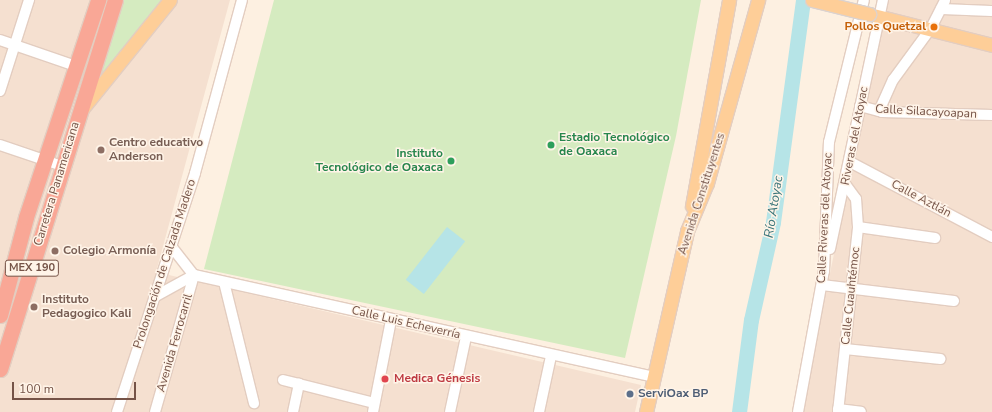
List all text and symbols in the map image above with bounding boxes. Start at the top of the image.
place label: Pollos Quetzal [844,20,926,34]
marker: Pollos Quetzal [929,22,939,32]
street label: Riveras del Atoyac [838,86,872,186]
street label: Calle Silacayoapan [875,102,977,122]
street label: Carretera Panamericana [31,120,83,248]
place label: Estadio Tecnológico de Oaxaca [559,131,670,159]
street label: Avenida Constituyentes [675,131,729,257]
place label: Centro educativo Anderson [109,136,203,164]
marker: Estadio Tecnológico de Oaxaca [546,140,556,150]
marker: Centro educativo Anderson [96,145,106,155]
place label: Instituto Tecnológico de Oaxaca [316,147,443,175]
street label: Calle Riveras del Atoyac [814,152,836,284]
marker: Instituto Tecnológico de Oaxaca [446,156,456,166]
water label: Río Atoyac [761,175,787,239]
street label: Calle Aztlán [888,177,954,221]
street label: Prolongación de Calzada Madero [131,178,199,350]
place label: Colegio Armonía [63,244,156,258]
marker: Colegio Armonía [50,246,60,256]
street label: Calle Cuauhtémoc [839,246,863,346]
road number: MEX 190 [4,259,60,277]
street label: Avenida Ferrocarril [154,292,196,394]
place label: Instituto Pedagogico Kali [42,293,131,321]
marker: Instituto Pedagogico Kali [29,302,39,312]
street label: Calle Luis Echeverría [350,303,462,343]
place label: Medica Génesis [394,372,480,386]
marker: Medica Génesis [379,373,391,385]
scale bar [14,374,138,400]
text: 100 m [19,381,54,397]
place label: ServiOax BP [638,387,708,401]
marker: ServiOax BP [625,389,635,399]

